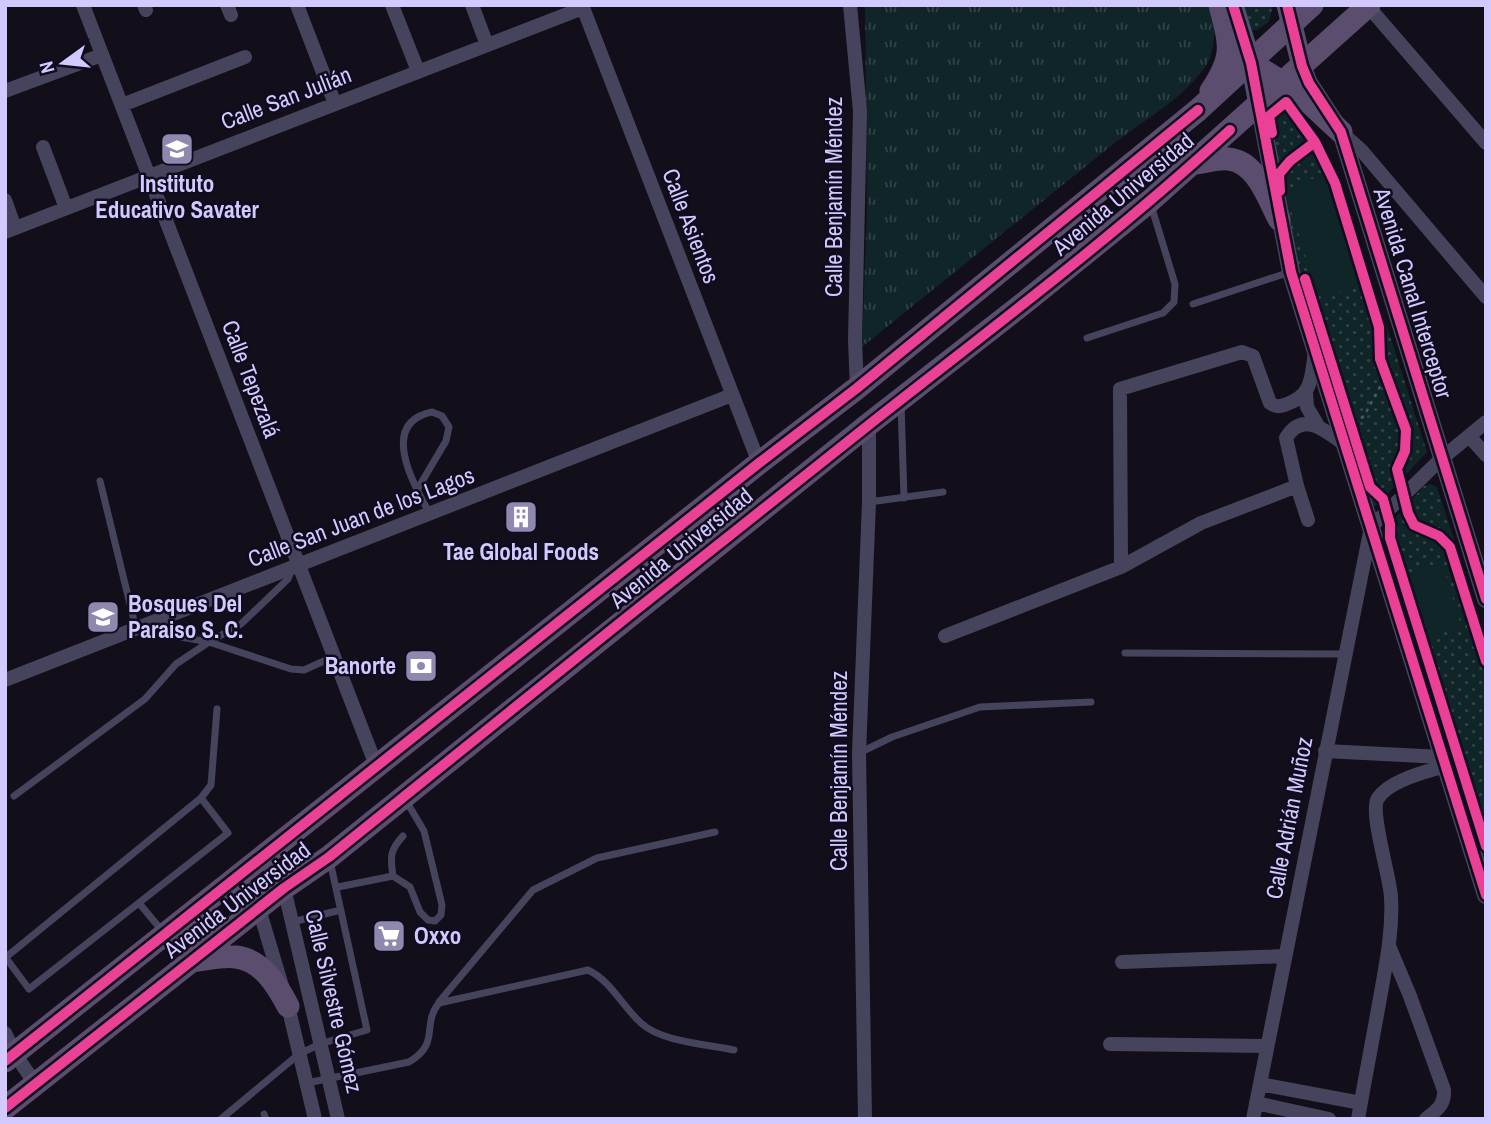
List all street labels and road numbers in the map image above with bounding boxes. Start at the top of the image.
street label: Calle San Julián [216,58,355,137]
street label: Calle Benjamín Méndez [818,97,849,297]
street label: Avenida Universidad [1045,125,1200,263]
street label: Calle Asientos [655,164,728,288]
street label: Avenida Canal Interceptor [1366,183,1460,403]
street label: Calle Tepezalá [215,316,288,442]
street label: Calle San Juan de los Lagos [243,459,478,574]
street label: Avenida Universidad [602,480,759,616]
street label: Calle Benjamín Méndez [823,671,854,871]
street label: Calle Adrián Muñoz [1258,734,1319,902]
street label: Avenida Universidad [156,834,316,965]
street label: Calle Silvestre Gómez [298,906,371,1096]

